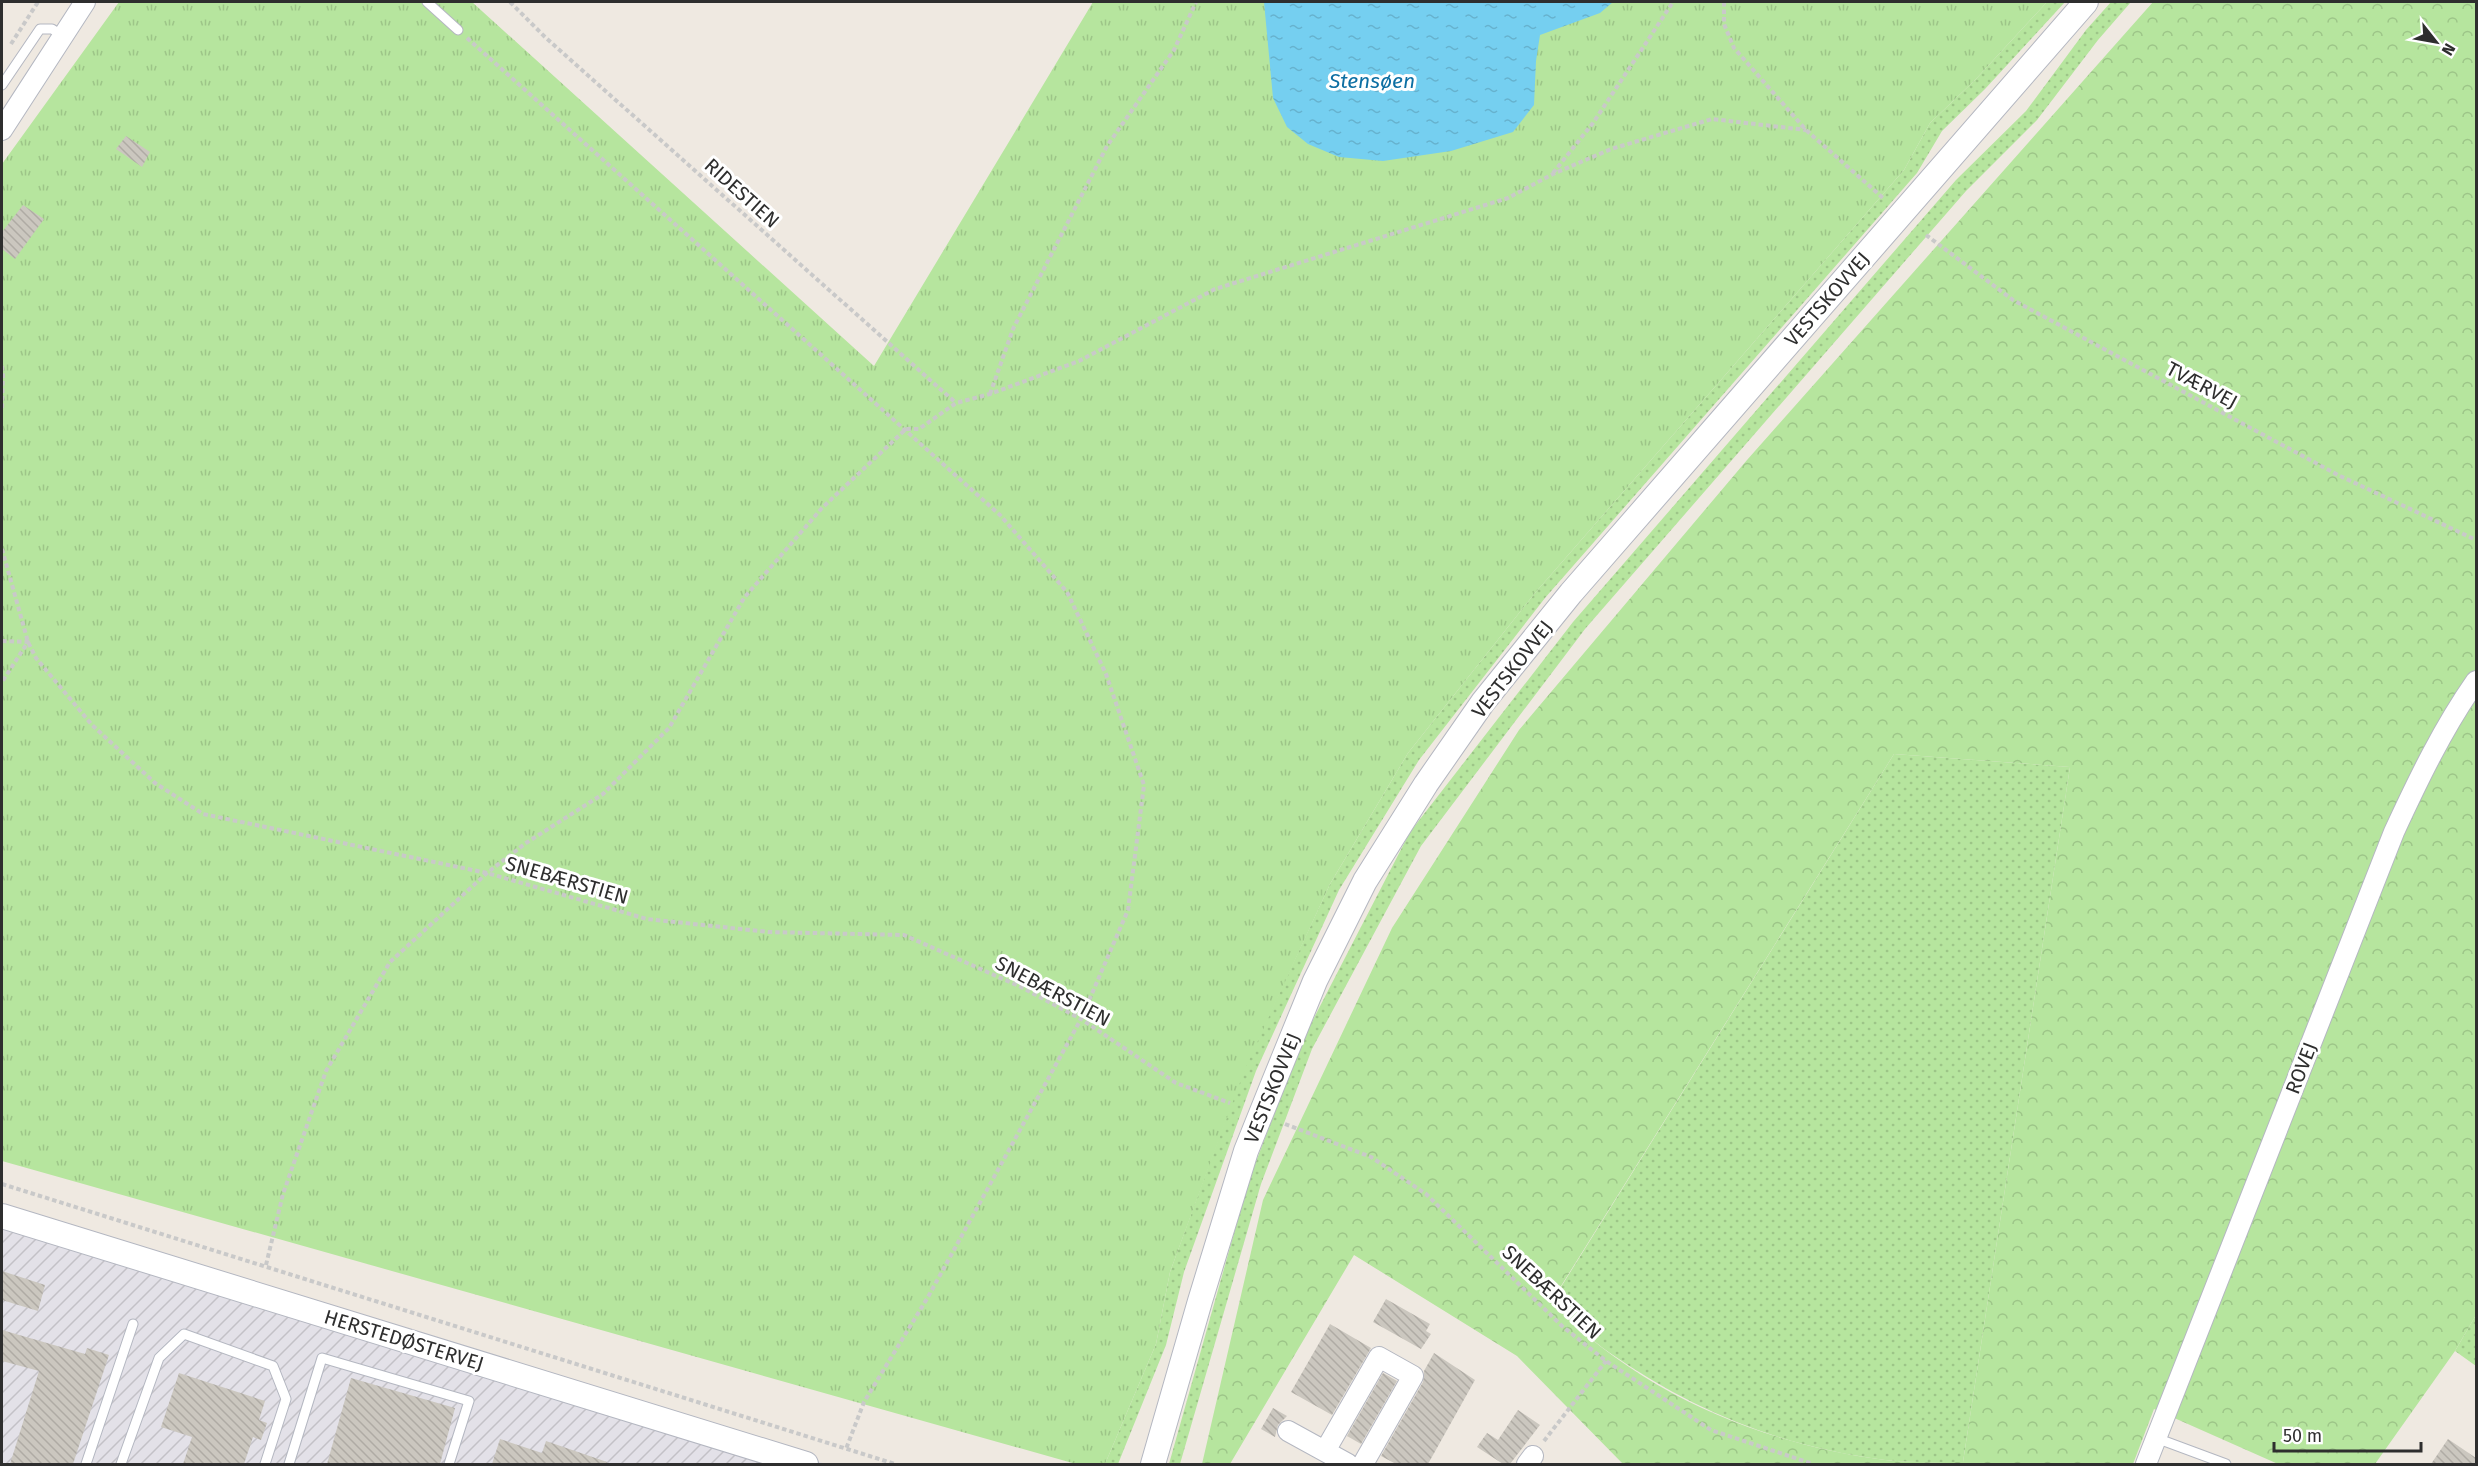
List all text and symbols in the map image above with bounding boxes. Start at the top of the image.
north arrow [2406,12,2466,72]
text: N [2438,40,2459,59]
water label: Stensøen [1328,68,1415,94]
street label: RIDESTIEN [700,153,784,233]
street label: VESTSKOVVEJ [1780,247,1874,351]
street label: TVÆRVEJ [2162,356,2242,414]
street label: VESTSKOVVEJ [1466,615,1558,723]
street label: SNEBÆRSTIEN [503,851,631,909]
street label: SNEBÆRSTIEN [991,951,1115,1031]
street label: VESTSKOVVEJ [1239,1029,1305,1147]
street label: ROVEJ [2280,1039,2322,1097]
street label: SNEBÆRSTIEN [1498,1240,1606,1344]
street label: HERSTEDØSTERVEJ [321,1304,487,1376]
scale bar [2274,1415,2421,1453]
text: 50 m [2283,1425,2322,1447]

